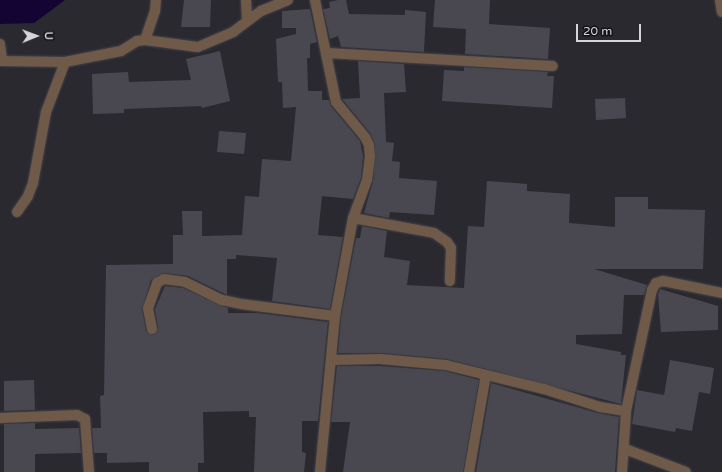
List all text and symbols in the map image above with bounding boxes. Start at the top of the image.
north arrow [16,16,56,56]
scale bar [578,16,643,42]
text: 20 m [583,24,612,38]
text: U [42,31,55,40]

